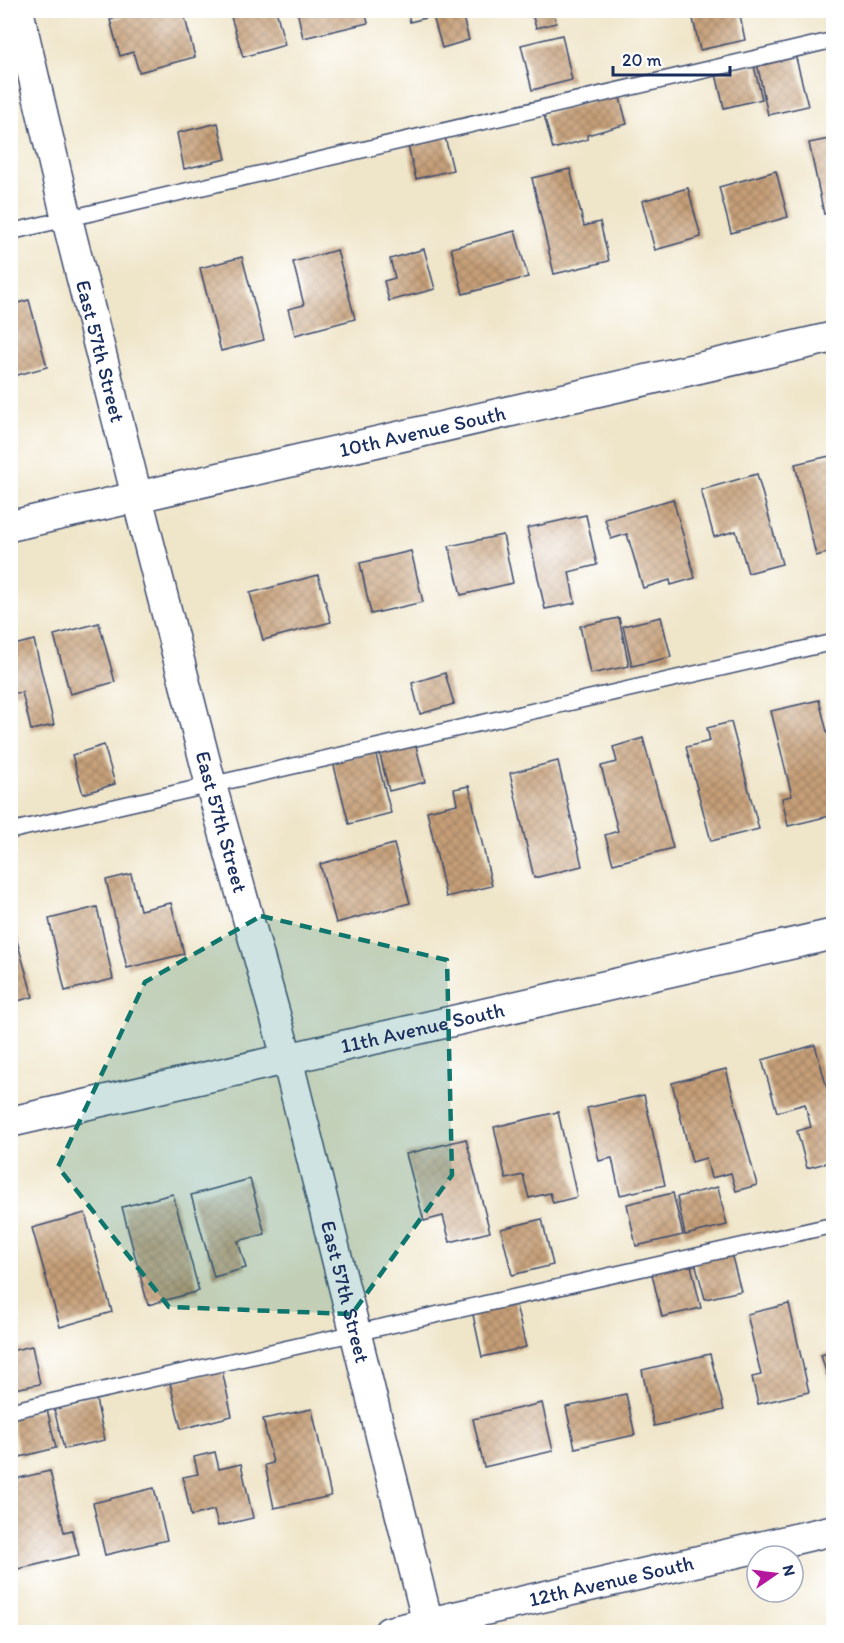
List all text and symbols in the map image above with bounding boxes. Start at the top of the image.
scale bar [613,39,730,77]
text: 20 m [622,49,662,71]
street label: East 57th Street [71,277,131,425]
street label: 10th Avenue South [336,400,508,462]
street label: East 57th Street [191,748,253,895]
street label: 11th Avenue South [338,997,507,1058]
street label: East 57th Street [316,1218,376,1366]
north arrow [745,1544,805,1604]
street label: 12th Avenue South [526,1550,696,1612]
text: N [779,1563,800,1578]

